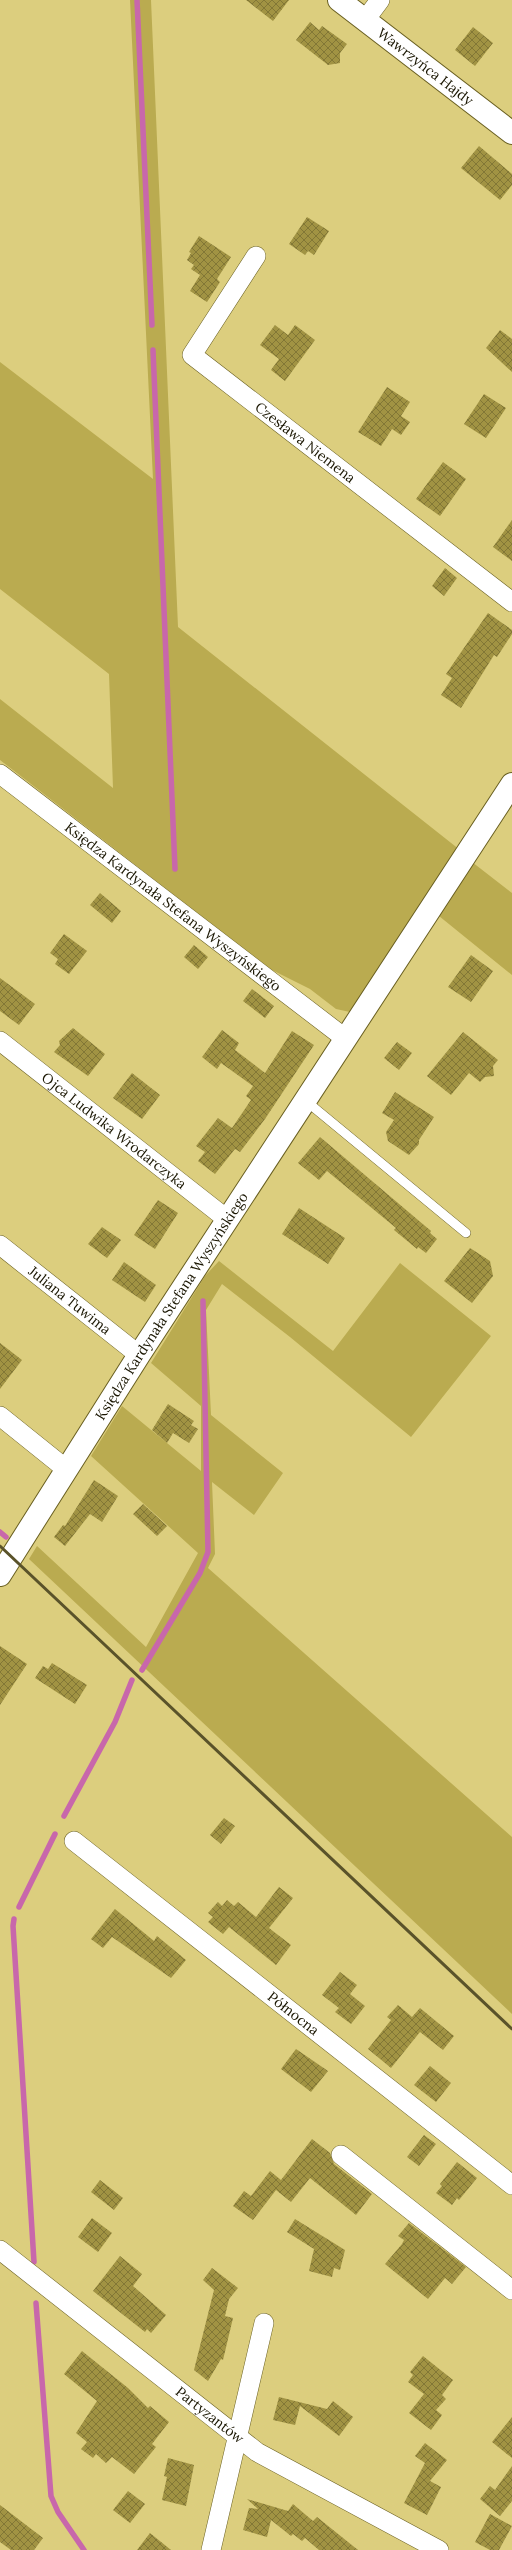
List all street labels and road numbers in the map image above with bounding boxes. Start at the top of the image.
street label: Wawrzyńca Hajdy [374,24,478,109]
street label: Czesława Niemena [251,398,359,487]
street label: Księdza Kardynała Stefana Wyszyńskiego [61,818,285,995]
street label: Ojca Ludwika Wrodarczyka [38,1068,190,1193]
street label: Księdza Kardynała Stefana Wyszyńskiego [91,1189,252,1423]
street label: Juliana Tuwima [24,1262,115,1338]
street label: Północna [264,1988,323,2039]
street label: Partyzantów [172,2383,248,2448]

